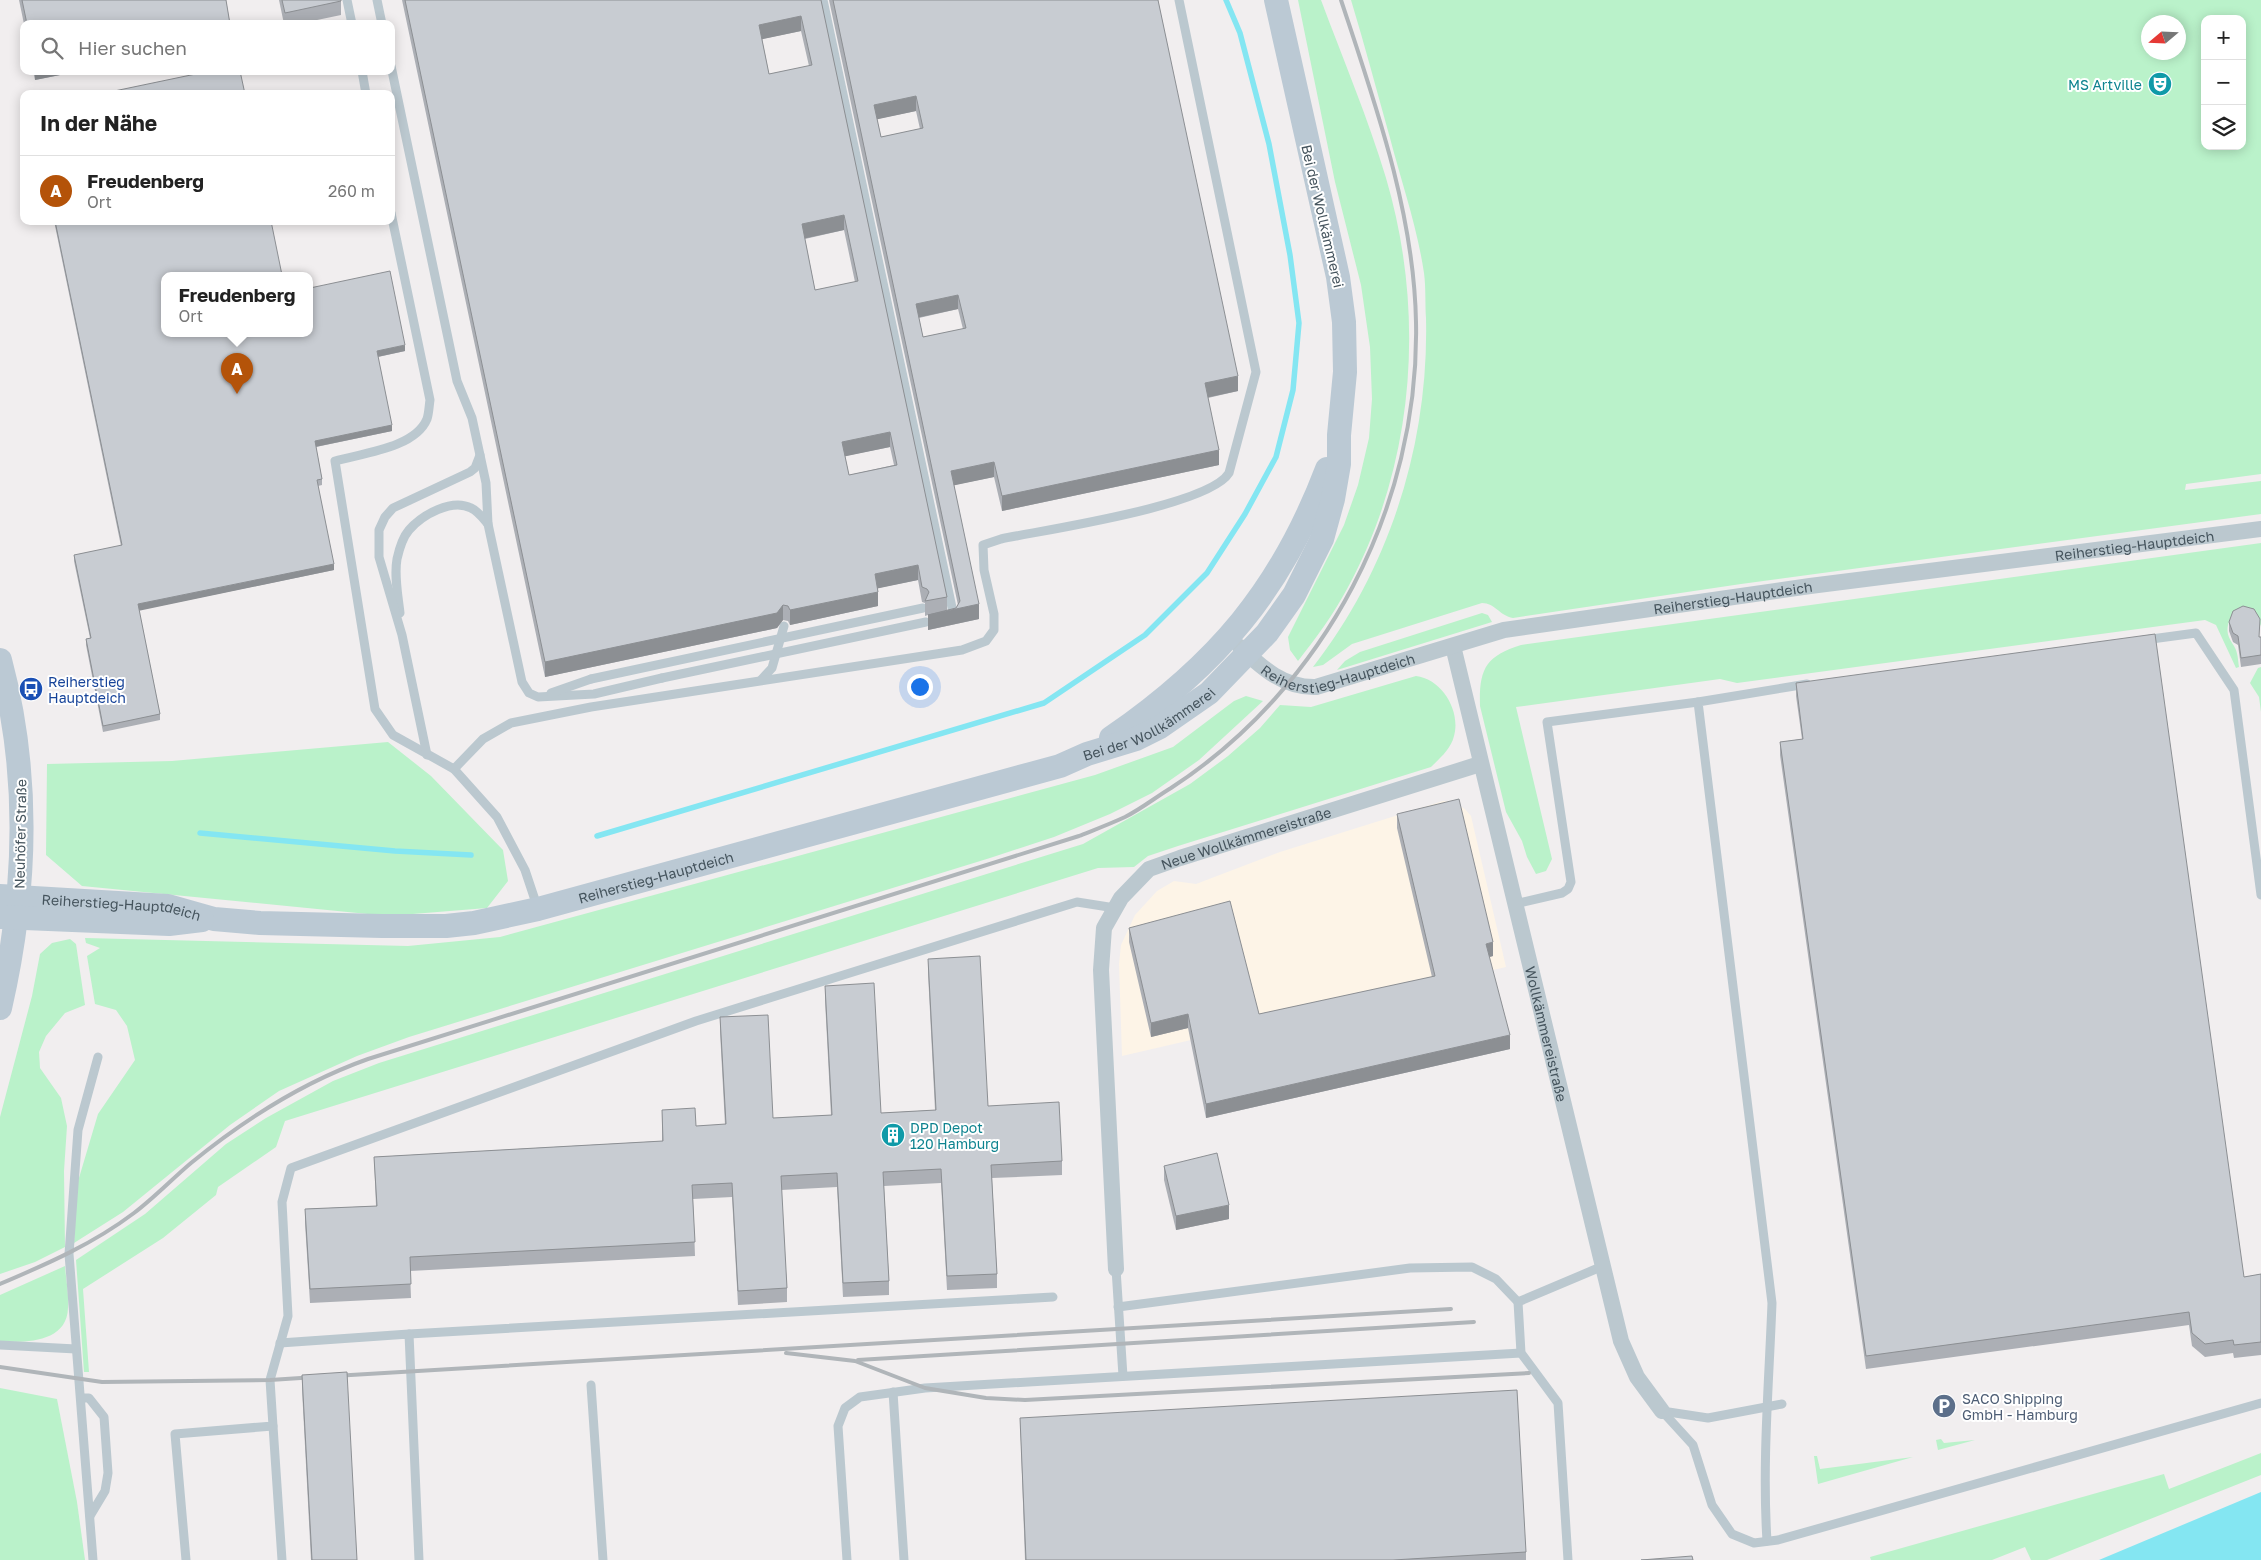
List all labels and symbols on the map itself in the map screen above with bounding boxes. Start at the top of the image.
north arrow [2141,15,2186,60]
theatre icon: MS Artville [2147,71,2173,97]
place label: MS Artville [2068,76,2142,93]
street label: Bei der Wollkämmerei [1298,143,1348,289]
pin: A [221,353,253,394]
street label: Reiherstieg-Hauptdeich [2054,527,2215,563]
street label: Reiherstieg-Hauptdeich [1652,577,1813,617]
street label: Reiherstieg-Hauptdeich [1258,649,1417,696]
place label: Reiherstieg Hauptdeich [48,673,126,706]
your location [907,674,933,700]
bus stop icon: Reiherstieg Hauptdeich [18,676,44,702]
street label: Bei der Wollkämmerei [1081,684,1218,763]
street label: Neuhöfer Straße [11,779,29,889]
street label: Neue Wollkämmereistraße [1158,803,1333,873]
street label: Reiherstieg-Hauptdeich [576,847,735,906]
street label: Reiherstieg-Hauptdeich [41,890,203,923]
street label: Wollkämmereistraße [1522,964,1571,1103]
place label: DPD Depot 120 Hamburg [910,1119,999,1152]
building icon: DPD Depot 120 Hamburg [880,1122,906,1148]
place label: SACO Shipping GmbH - Hamburg [1962,1390,2078,1423]
parking icon: SACO Shipping GmbH - Hamburg [1931,1393,1957,1419]

